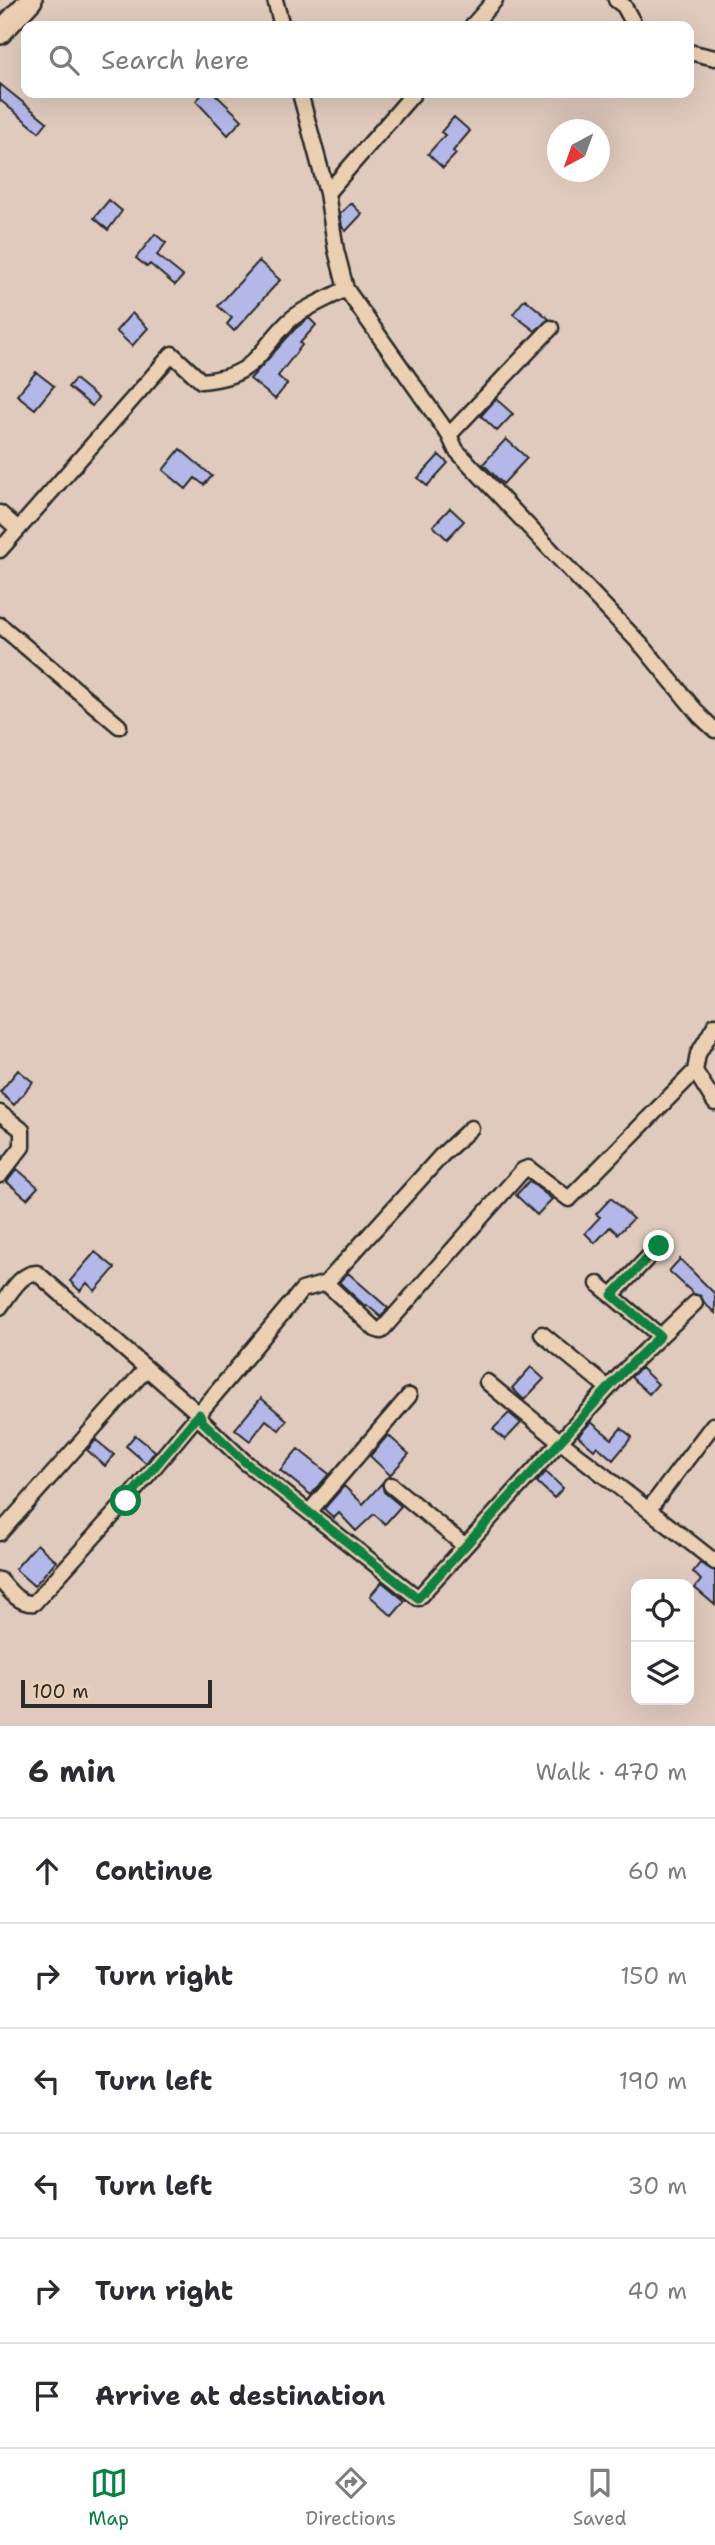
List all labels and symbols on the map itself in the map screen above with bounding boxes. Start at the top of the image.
north arrow [547,119,610,182]
route end [643,1230,674,1261]
route start [110,1485,141,1516]
scale bar [21,1677,212,1709]

